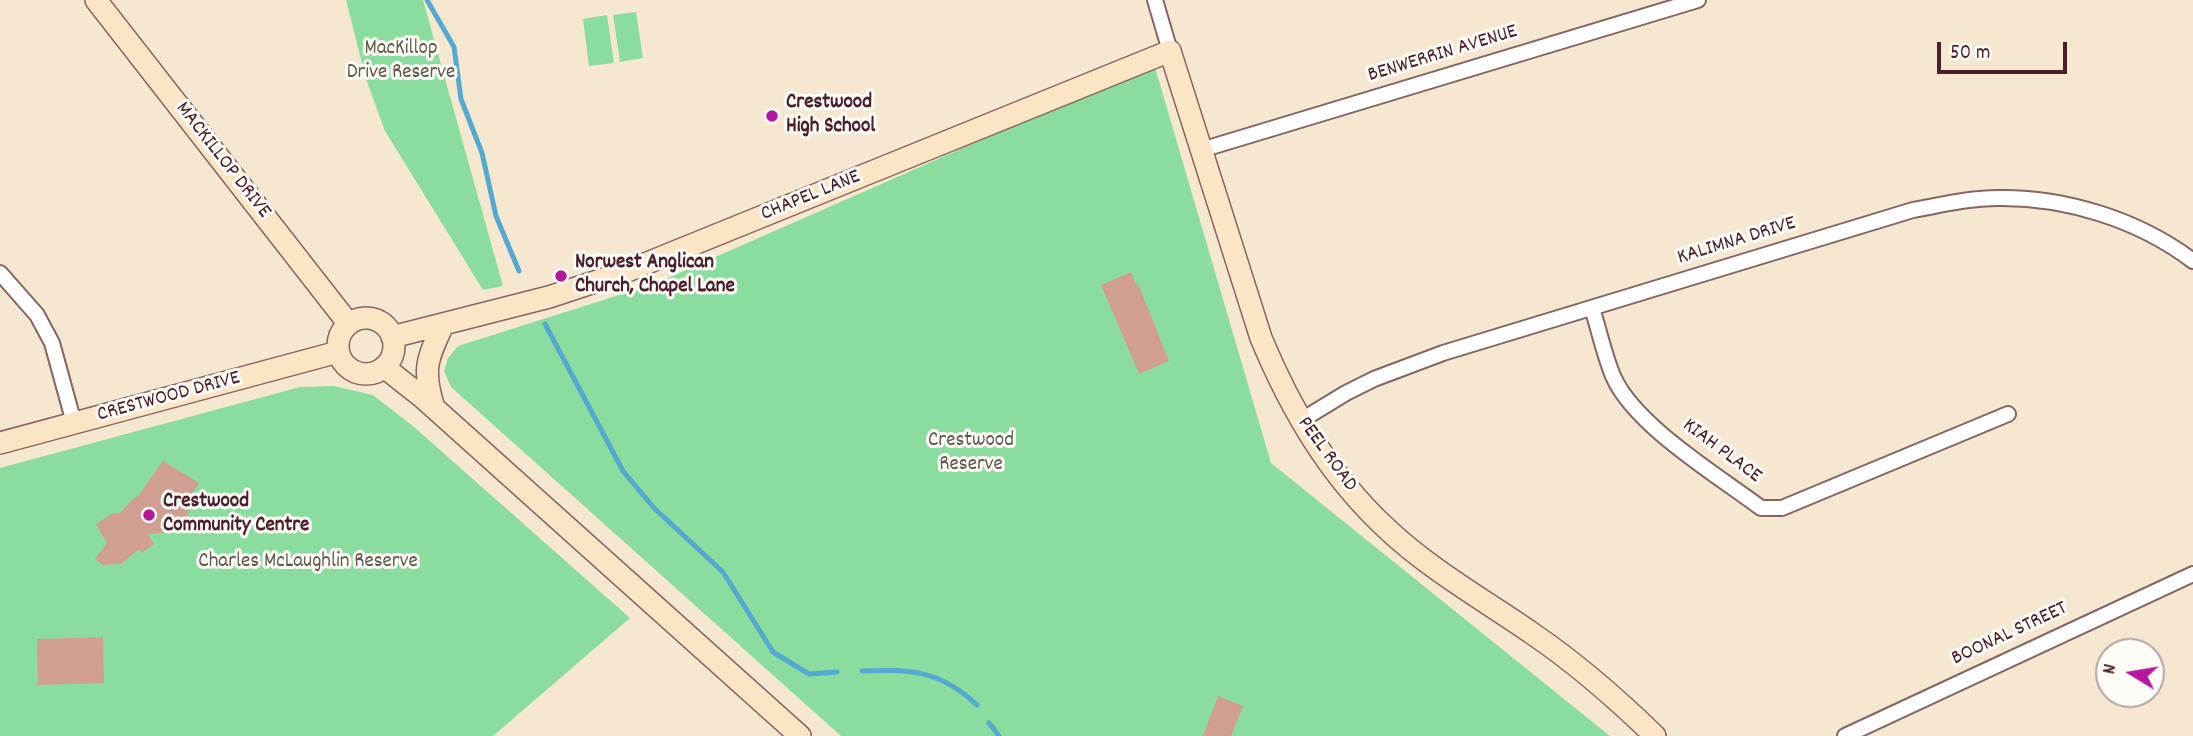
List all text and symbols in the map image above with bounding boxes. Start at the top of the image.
street label: BENWERRIN AVENUE [1365,20,1521,90]
scale bar [1941,28,2070,72]
park label: MacKillop Drive Reserve [347,37,455,87]
text: 50 m [1950,39,1990,69]
place label: Crestwood High School [786,91,875,141]
street label: MACKILLOP DRIVE [169,98,275,224]
marker: Crestwood High School [764,108,780,124]
street label: CHAPEL LANE [758,166,864,228]
street label: KALIMNA DRIVE [1675,212,1799,272]
place label: Norwest Anglican Church, Chapel Lane [575,251,735,301]
marker: Norwest Anglican Church, Chapel Lane [553,268,569,284]
street label: CRESTWOOD DRIVE [95,367,243,429]
street label: PEEL ROAD [1290,413,1362,497]
street label: KIAH PLACE [1676,414,1766,490]
park label: Crestwood Reserve [928,429,1014,479]
place label: Crestwood Community Centre [163,490,309,540]
marker: Crestwood Community Centre [141,507,157,523]
park label: Charles McLaughlin Reserve [198,550,418,576]
street label: BOONAL STREET [1948,597,2072,673]
north arrow [2095,638,2165,708]
text: N [2097,662,2125,676]

